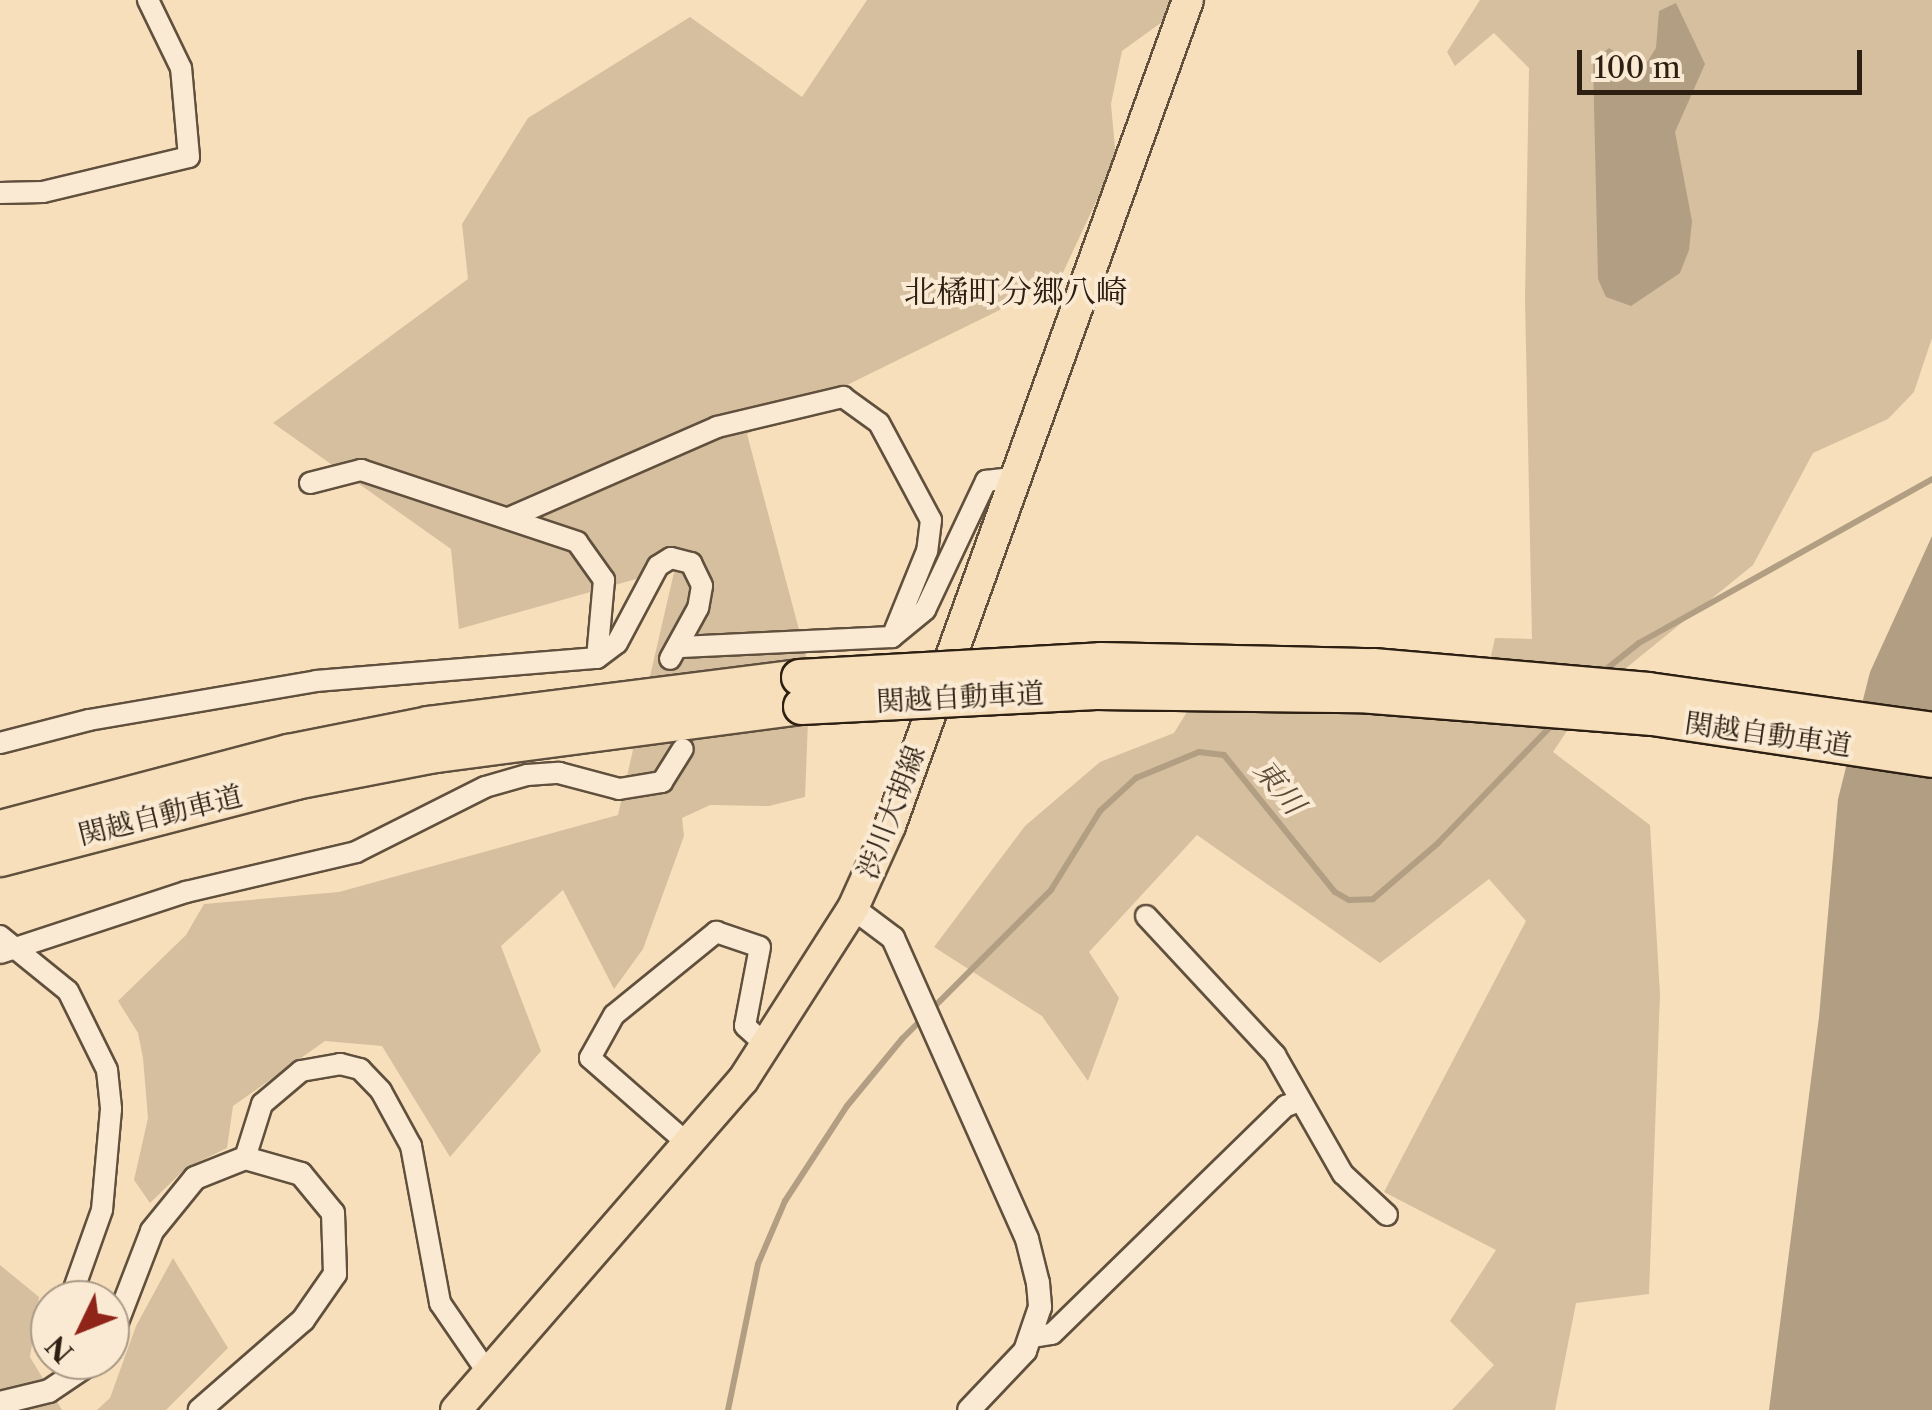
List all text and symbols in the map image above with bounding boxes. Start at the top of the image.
scale bar [1582,30,1867,92]
text: 100 m [1594,49,1681,86]
district label: 北橘町分郷八崎 [904,273,1128,311]
street label: 関越自動車道 [875,676,1045,718]
street label: 関越自動車道 [1682,706,1854,762]
street label: 渋川大胡線 [850,741,932,883]
water label: 東川 [1246,752,1312,822]
street label: 関越自動車道 [74,778,246,852]
north arrow [30,1280,130,1380]
text: N [39,1329,80,1370]

